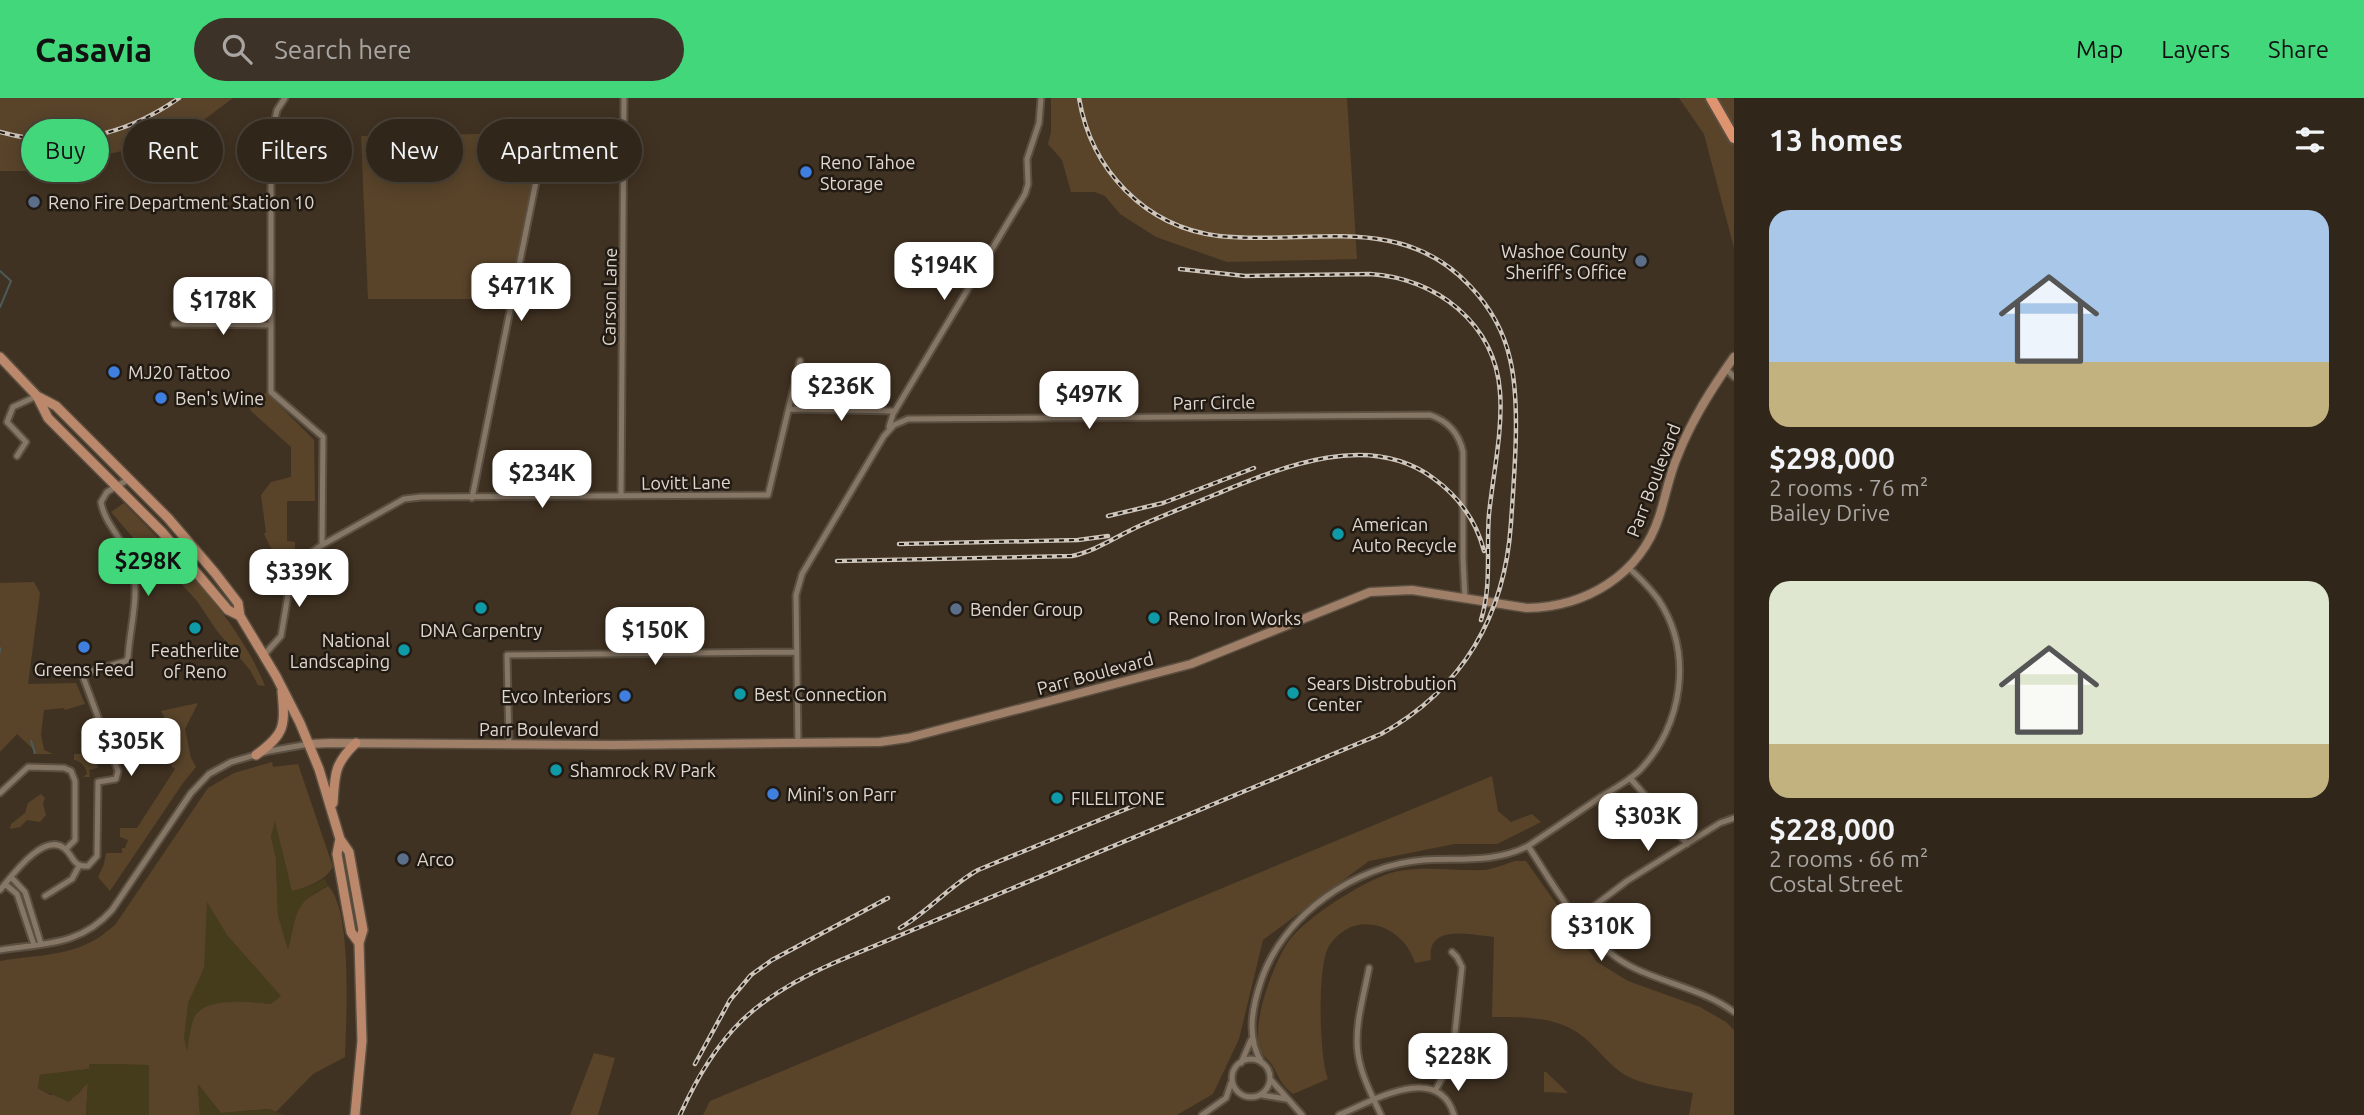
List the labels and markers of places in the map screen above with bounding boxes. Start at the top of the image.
place label: Reno Tahoe Storage [820,152,915,193]
marker: Reno Tahoe Storage [798,164,814,180]
place label: Reno Fire Department Station 10 [48,192,314,212]
marker: Reno Fire Department Station 10 [26,194,42,210]
place label: Washoe County Sheriff's Office [1501,241,1627,282]
pin: $194K [895,242,993,302]
marker: Washoe County Sheriff's Office [1633,253,1649,269]
pin: $471K [472,264,570,323]
pin: $178K [174,278,272,337]
place label: MJ20 Tattoo [128,362,231,382]
marker: MJ20 Tattoo [106,364,122,380]
pin: $236K [792,364,890,423]
pin: $497K [1040,372,1138,431]
place label: Ben's Wine [175,388,264,408]
marker: Ben's Wine [153,390,169,406]
pin: $234K [493,450,591,510]
place label: American Auto Recycle [1352,514,1457,555]
marker: American Auto Recycle [1330,526,1346,542]
pin: $298K [99,538,197,598]
pin: $339K [250,550,348,609]
place label: Bender Group [970,599,1083,619]
marker: DNA Carpentry [473,600,489,616]
marker: Bender Group [948,601,964,617]
pin: $150K [606,608,704,667]
place label: Reno Iron Works [1168,608,1301,628]
marker: Reno Iron Works [1146,610,1162,626]
marker: Featherlite of Reno [187,620,203,636]
place label: DNA Carpentry [420,620,542,640]
place label: National Landscaping [290,630,390,671]
marker: Greens Feed [76,639,92,655]
place label: Featherlite of Reno [151,640,239,681]
marker: National Landscaping [396,642,412,658]
place label: Greens Feed [34,659,134,679]
place label: Sears Distrobution Center [1307,673,1457,714]
place label: Best Connection [754,684,887,704]
marker: Sears Distrobution Center [1285,685,1301,701]
place label: Evco Interiors [501,686,611,706]
marker: Best Connection [732,686,748,702]
marker: Evco Interiors [617,688,633,704]
pin: $305K [82,718,180,778]
place label: Shamrock RV Park [570,760,716,780]
marker: Shamrock RV Park [548,762,564,778]
place label: Mini's on Parr [787,784,897,804]
marker: Mini's on Parr [765,786,781,802]
place label: FILELITONE [1071,788,1165,808]
marker: FILELITONE [1049,790,1065,806]
pin: $303K [1599,794,1697,853]
place label: Arco [417,849,454,869]
marker: Arco [395,851,411,867]
pin: $310K [1552,904,1650,963]
pin: $228K [1409,1034,1507,1093]

